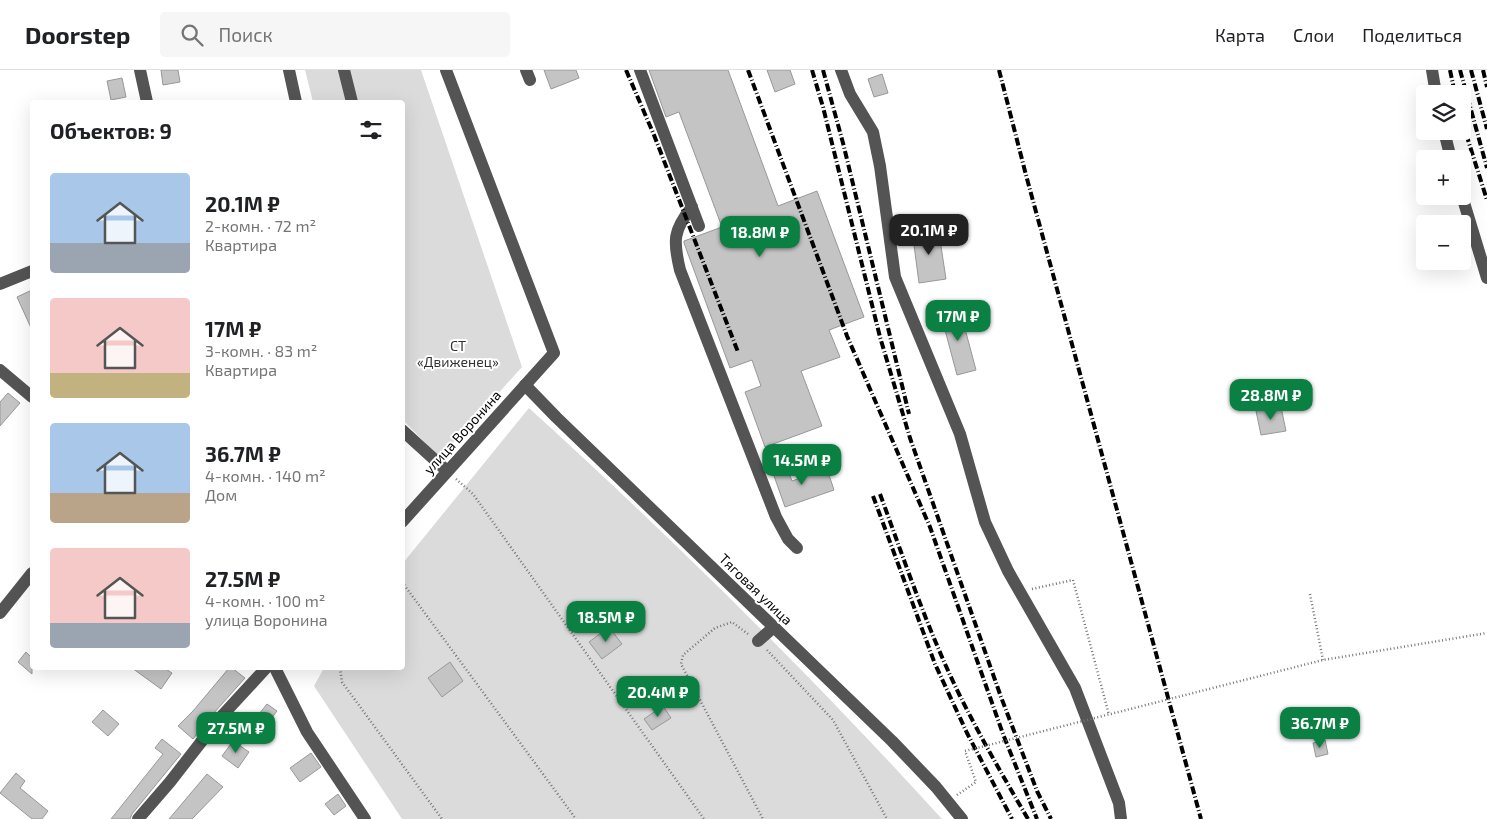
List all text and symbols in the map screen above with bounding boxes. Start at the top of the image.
search box [160,12,510,57]
text: Doorstep [25,20,130,49]
icon: search [178,21,206,49]
text: Поиск [218,23,273,46]
text: Карта [1215,24,1265,46]
text: Слои [1293,24,1334,46]
text: Поделиться [1362,24,1462,46]
map controls [1416,85,1471,270]
button: layers [1416,85,1471,140]
icon: filters [357,116,385,144]
text: Объектов: 9 [50,118,172,143]
button: + [1416,150,1471,205]
text: 20.1M ₽ [205,191,280,216]
icon: home [90,193,150,253]
pin: 20.1M ₽ [883,214,975,256]
button: − [1416,215,1471,270]
text: 2-комн. · 72 m² [205,216,316,235]
pin: 18.8M ₽ [714,216,806,258]
text: 20.1M ₽ [900,220,958,239]
text: 18.8M ₽ [731,222,789,241]
text: Квартира [205,235,277,254]
pin: 17M ₽ [923,300,993,342]
text: 17M ₽ [937,306,979,325]
text: 17M ₽ [205,316,261,341]
icon: home [90,318,150,378]
park label: СТ «Движенец» [417,337,499,370]
text: 3-комн. · 83 m² [205,341,317,360]
text: Квартира [205,360,277,379]
pin: 28.8M ₽ [1225,378,1317,421]
text: 28.8M ₽ [1241,385,1301,404]
street label: улица Воронина [420,386,504,478]
text: 36.7M ₽ [205,441,281,466]
icon: home [90,443,150,503]
pin: 14.5M ₽ [756,444,848,486]
text: 14.5M ₽ [773,450,831,469]
text: 4-комн. · 140 m² [205,466,326,485]
text: Дом [205,485,237,504]
street label: Тяговая улица [716,550,796,628]
text: 27.5M ₽ [205,566,280,591]
icon: home [90,568,150,628]
text: 4-комн. · 100 m² [205,591,325,610]
pin: 18.5M ₽ [560,600,652,643]
text: 18.5M ₽ [577,607,635,626]
text: улица Воронина [205,610,328,629]
pin: 20.4M ₽ [612,676,704,718]
text: 20.4M ₽ [628,682,688,701]
pin: 36.7M ₽ [1274,706,1366,749]
pin: 27.5M ₽ [190,712,282,754]
text: 36.7M ₽ [1291,713,1349,732]
text: 27.5M ₽ [207,718,265,737]

